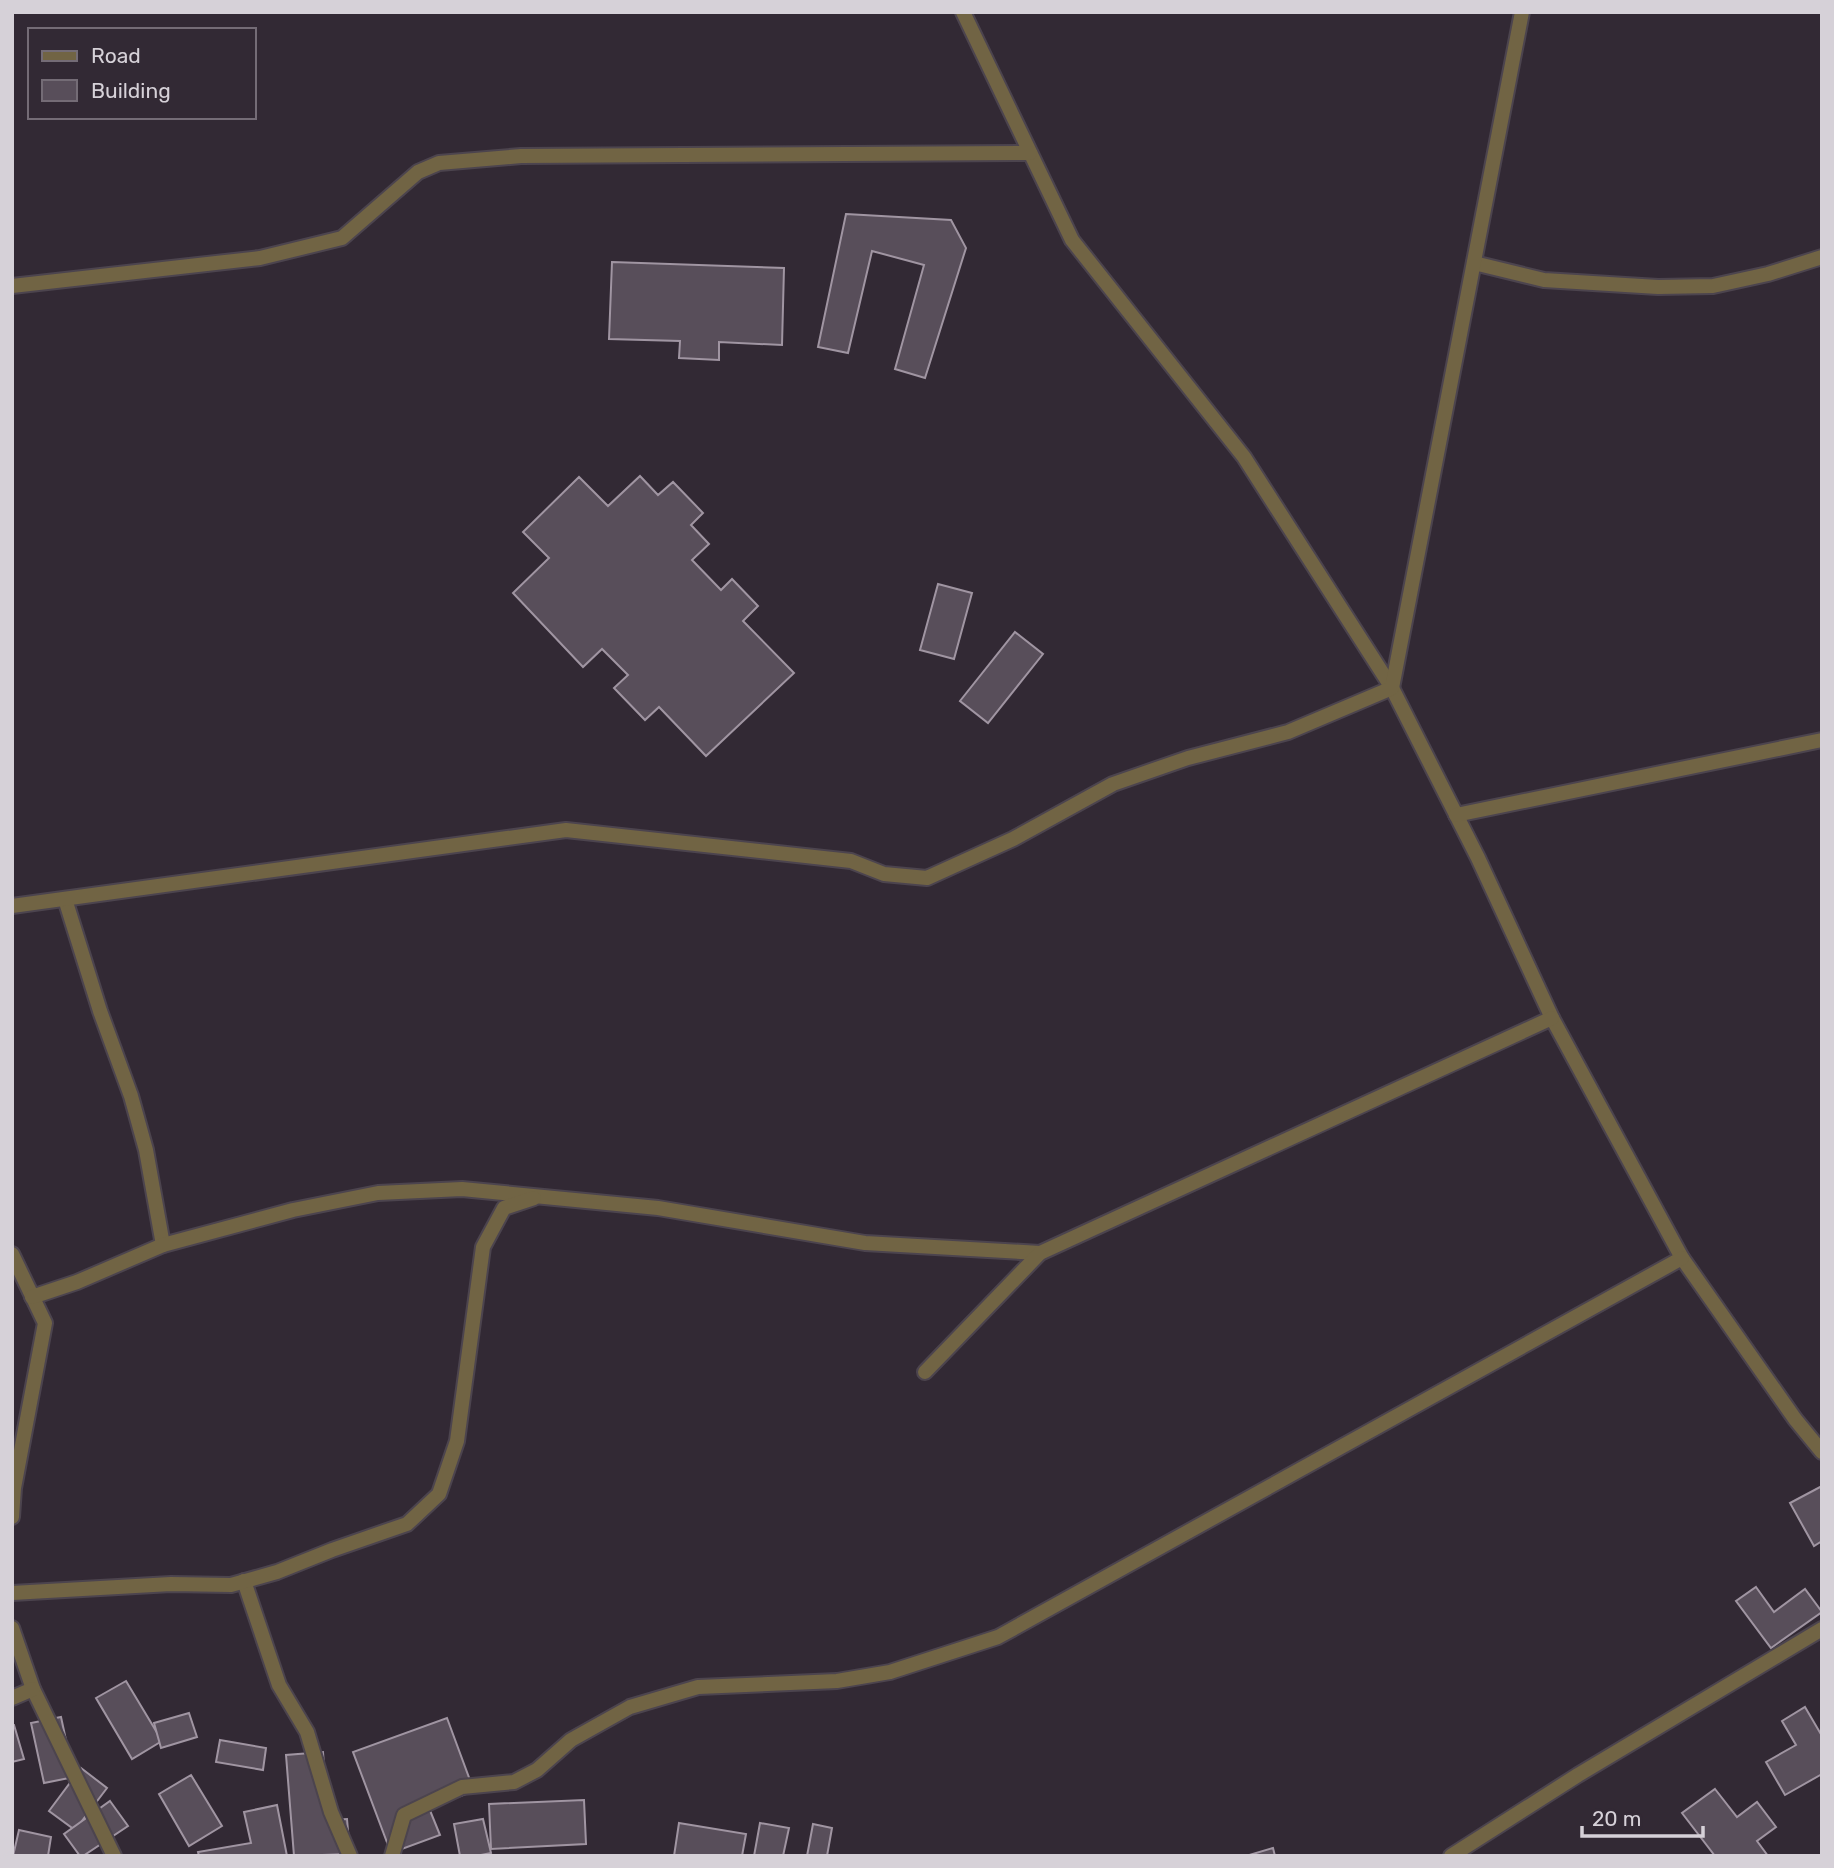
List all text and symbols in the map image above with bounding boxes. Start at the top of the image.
legend [28,28,256,119]
text: Road [91,43,141,68]
text: Building [91,78,171,103]
scale bar [1582,1794,1703,1838]
text: 20 m [1592,1806,1641,1831]

